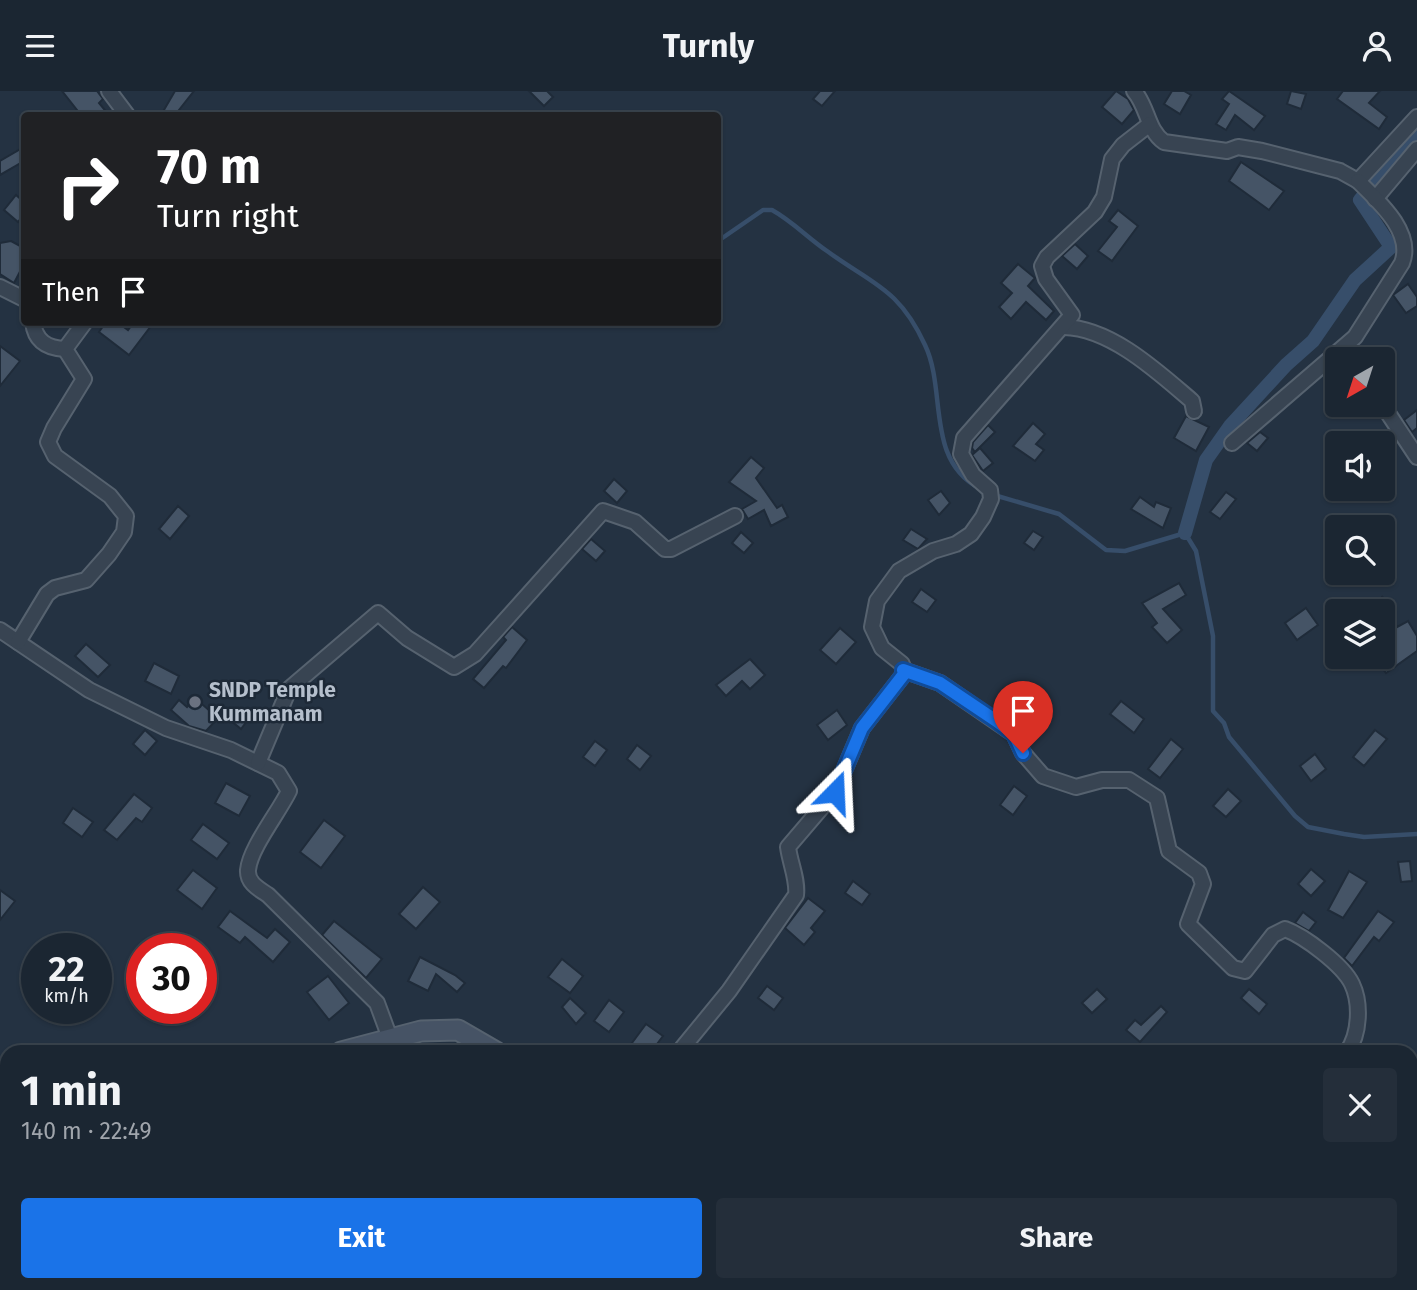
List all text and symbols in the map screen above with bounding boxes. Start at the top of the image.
icon: menu [21,27,59,65]
text: Turnly [663,27,754,65]
icon: person [1358,27,1396,65]
text: 70 m [157,137,261,196]
icon: right [42,140,133,231]
text: Turn right [157,197,299,235]
icon: arrive [114,273,152,311]
text: Then [42,277,100,308]
north arrow [1325,347,1395,417]
map controls [1325,347,1395,669]
button: sound [1325,431,1395,501]
button: search [1325,515,1395,585]
button: layers [1325,599,1395,669]
place label: SNDP Temple Kummanam [209,677,336,727]
pin [993,681,1053,753]
icon: arrive [1004,692,1042,730]
marker: SNDP Temple Kummanam [187,694,203,710]
position arrow [798,755,872,829]
speed limit sign: 30 [126,933,217,1024]
text: 22 [48,948,85,990]
text: km/h [44,985,89,1007]
text: 1 min [21,1066,122,1116]
button: close [1323,1068,1397,1142]
text: 140 m · 22:49 [21,1117,152,1145]
button: Exit [21,1198,702,1278]
button: Share [716,1198,1397,1278]

